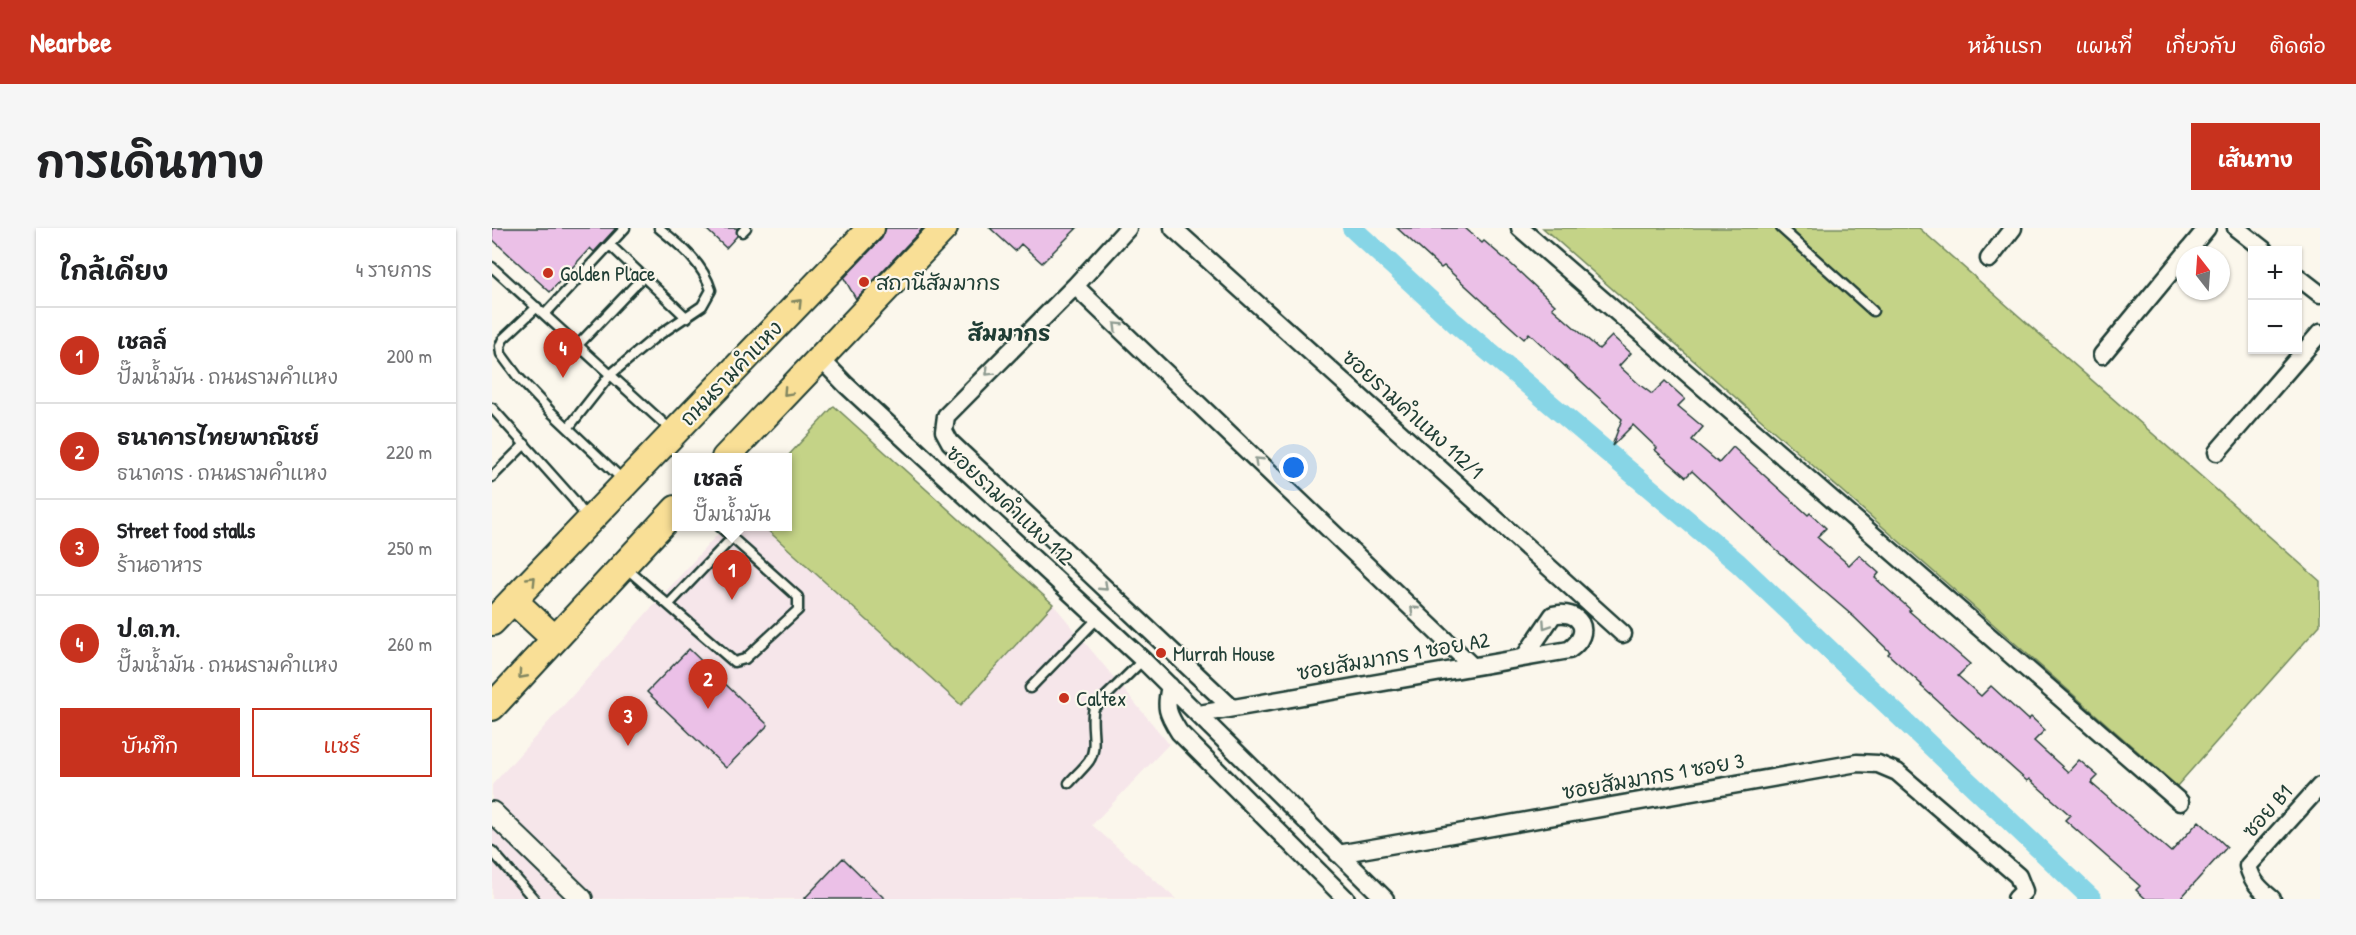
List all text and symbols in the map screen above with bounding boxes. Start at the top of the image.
text: Nearbee [30,23,112,61]
text: หน้าแรก [1968,31,2043,60]
text: แผนที่ [2076,31,2132,60]
text: เกี่ยวกับ [2165,31,2237,60]
text: ติดต่อ [2270,31,2326,60]
button: เส้นทาง [2191,123,2320,190]
text: การเดินทาง [36,133,264,190]
north arrow [2176,246,2230,300]
map controls [2248,246,2302,354]
button: + [2248,246,2302,300]
text: ใกล้เคียง [60,253,168,288]
text: 4 รายการ [356,256,432,283]
place label: Golden Place [560,259,655,288]
marker: Golden Place [541,266,555,280]
place label: สถานีสัมมากร [876,268,1000,297]
marker: สถานีสัมมากร [857,275,871,289]
one-way arrow [791,299,802,310]
button: − [2248,300,2302,354]
street label: ถนนรามคำแหง [673,314,789,432]
district label: สัมมากร [968,318,1050,348]
one-way arrow [1113,322,1123,333]
text: เชลล์ [117,326,167,356]
pin: 4 [544,328,582,378]
text: 1 [76,342,83,369]
text: 200 m [387,342,432,369]
street label: ซอยรามคำแหง 112/1 [1336,343,1490,485]
text: ปั๊มน้ำมัน · ถนนรามคำแหง [117,363,338,390]
one-way arrow [986,365,997,376]
one-way arrow [783,385,794,395]
text: ธนาคารไทยพาณิชย์ [117,422,319,452]
text: 2 [75,438,84,465]
text: 220 m [386,438,432,465]
street label: ซอยรามคำแหง 112 [940,438,1080,572]
popup [672,453,792,531]
your location [1279,453,1308,482]
one-way arrow [1254,457,1264,468]
text: ธนาคาร · ถนนรามคำแหง [117,459,327,486]
text: เชลล์ [693,463,743,493]
text: ปั๊มน้ำมัน [693,500,771,527]
text: Street food stalls [117,515,255,545]
text: 3 [75,534,84,561]
text: 250 m [387,534,432,561]
pin: 1 [712,550,752,600]
text: ร้านอาหาร [117,551,203,578]
one-way arrow [525,576,536,587]
one-way arrow [1097,580,1107,591]
one-way arrow [1410,606,1420,617]
text: ป.ต.ท. [117,614,180,644]
one-way arrow [1542,618,1553,629]
street label: ซอยสัมมากร 1 ซอย A2 [1295,625,1492,687]
text: 4 [76,630,83,657]
text: 260 m [388,630,432,657]
place label: Murrah House [1173,639,1275,668]
marker: Murrah House [1154,646,1168,660]
text: ปั๊มน้ำมัน · ถนนรามคำแหง [117,651,338,678]
pin: 2 [688,660,728,709]
one-way arrow [518,668,529,679]
place label: Caltex [1076,684,1126,713]
marker: Caltex [1057,691,1071,705]
pin: 3 [608,696,648,746]
button: บันทึก [60,708,240,777]
button: แชร์ [252,708,432,777]
street label: ซอยสัมมากร 1 ซอย 3 [1560,746,1746,806]
street label: ซอย B1 [2235,778,2299,844]

